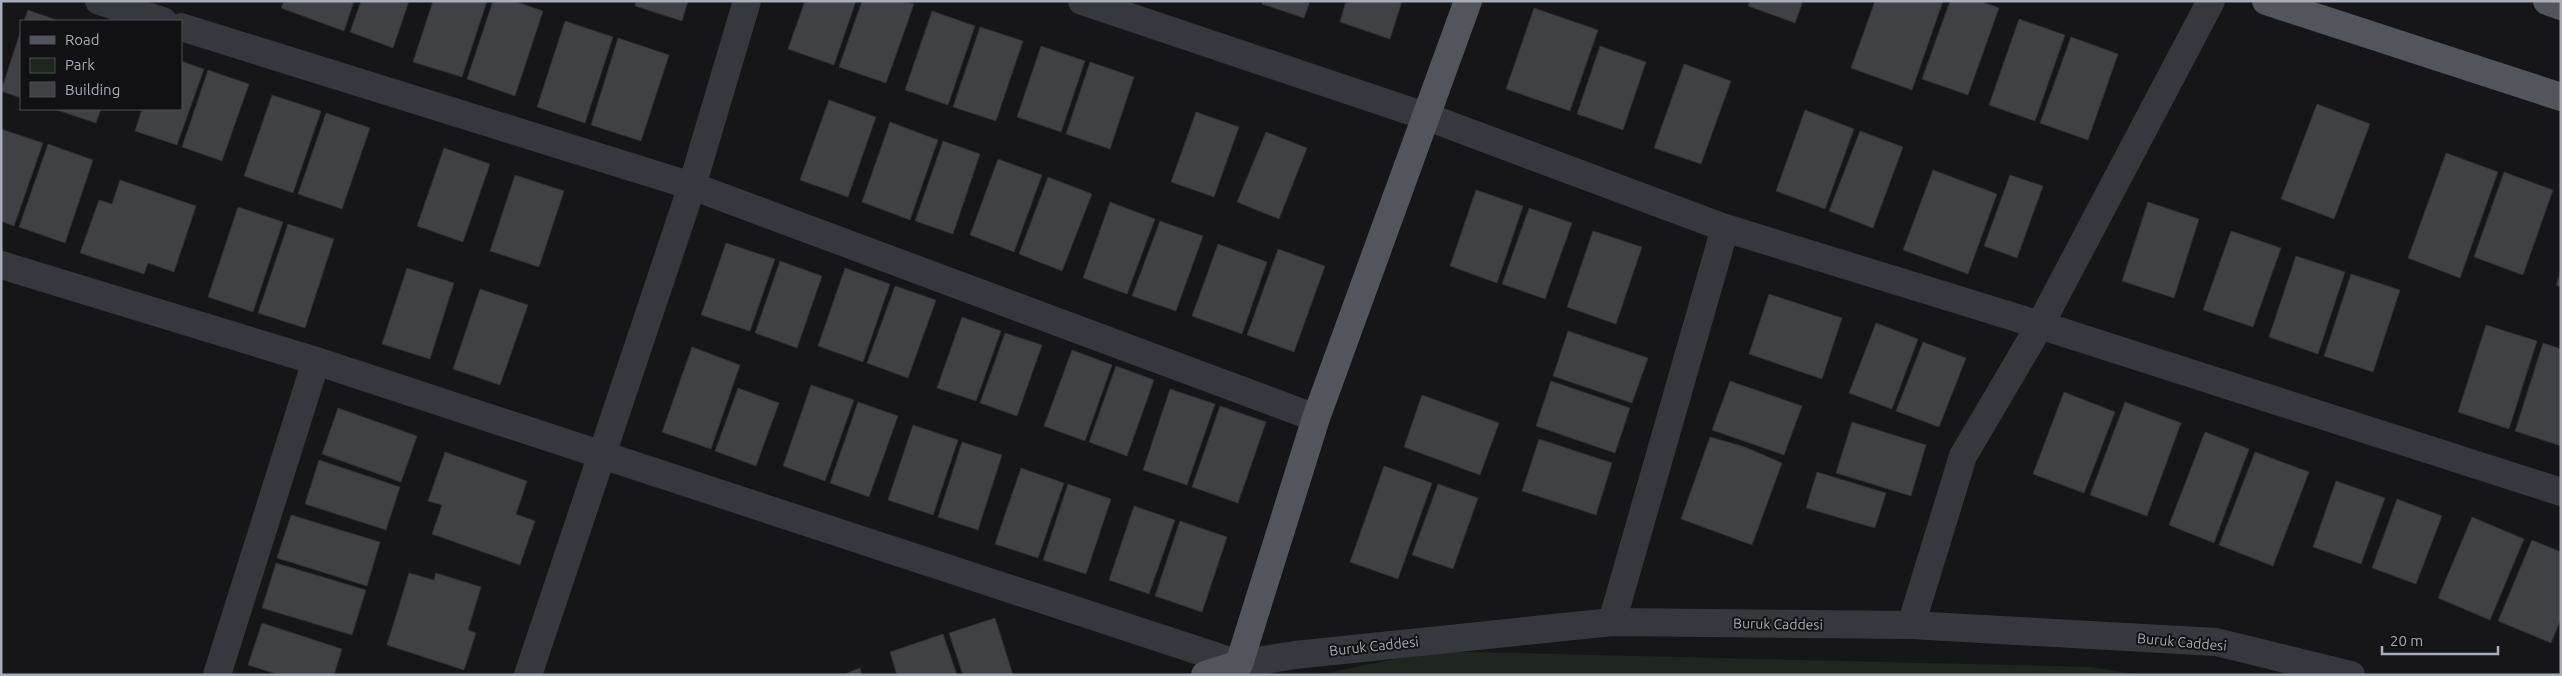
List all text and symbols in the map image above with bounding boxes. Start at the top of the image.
legend [20,20,182,110]
text: Road [65,31,100,48]
text: Park [65,56,95,73]
text: Building [65,81,120,98]
street label: Buruk Caddesi [1733,615,1823,633]
scale bar [2382,624,2498,656]
street label: Buruk Caddesi [2137,630,2227,654]
text: 20 m [2390,632,2423,649]
street label: Buruk Caddesi [1328,633,1420,659]

